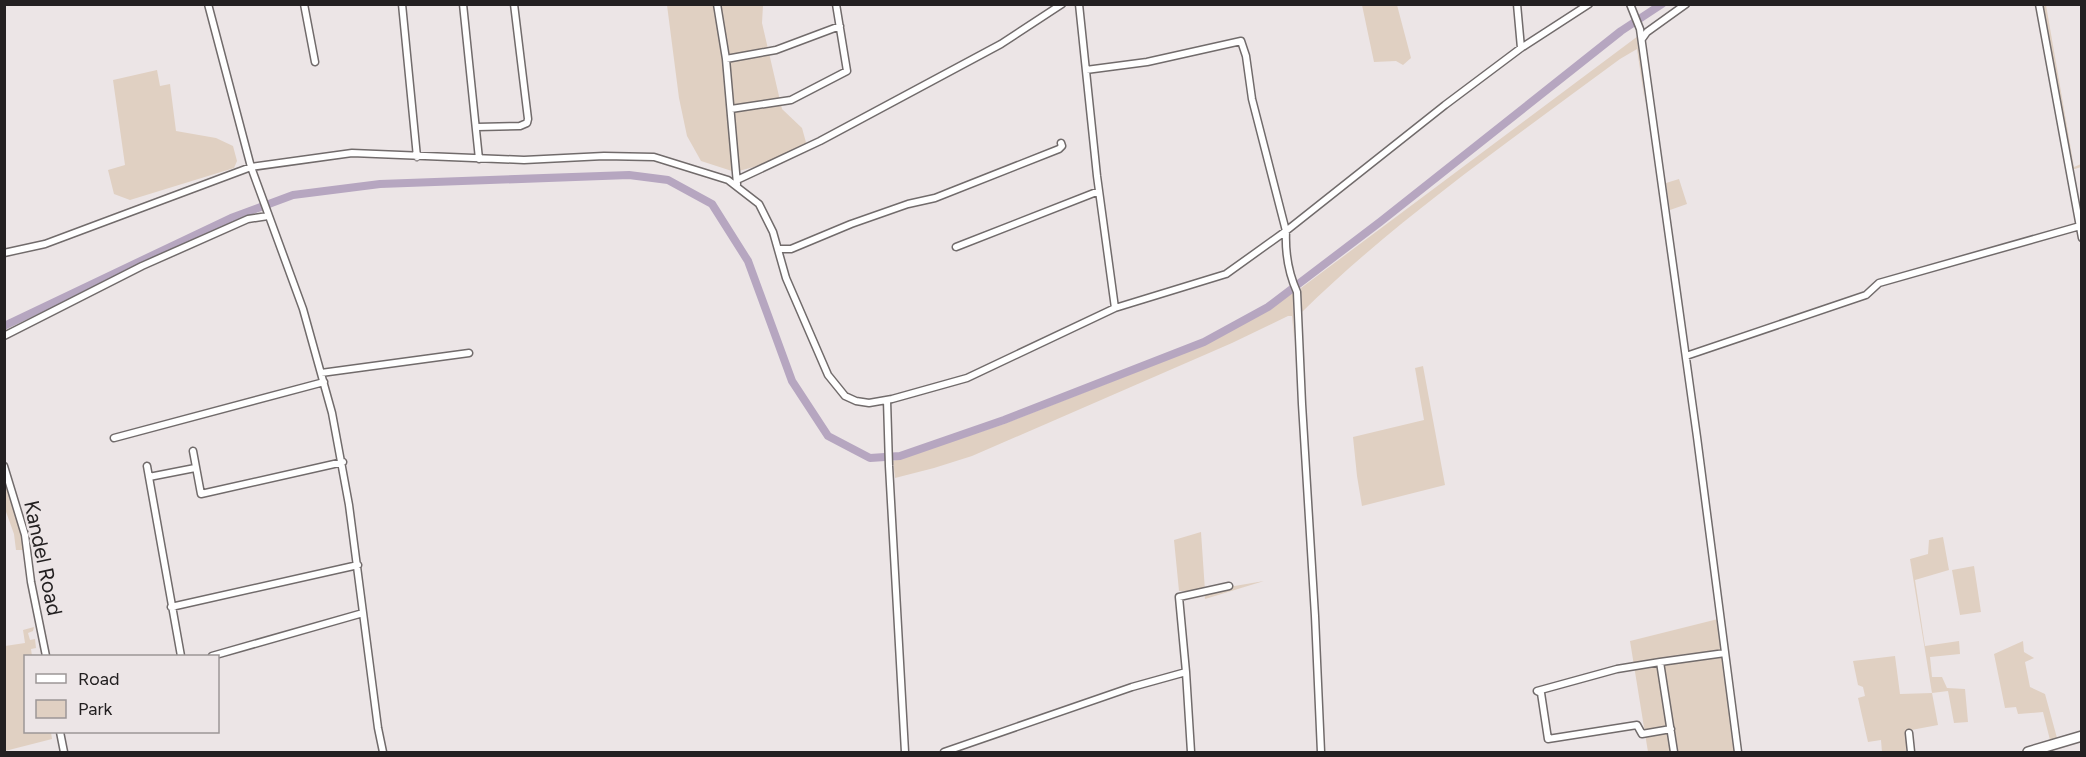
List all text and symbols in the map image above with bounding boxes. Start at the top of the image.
street label: Kandel Road [19,498,68,618]
legend [24,655,219,733]
text: Road [78,668,119,690]
text: Park [78,698,113,720]

